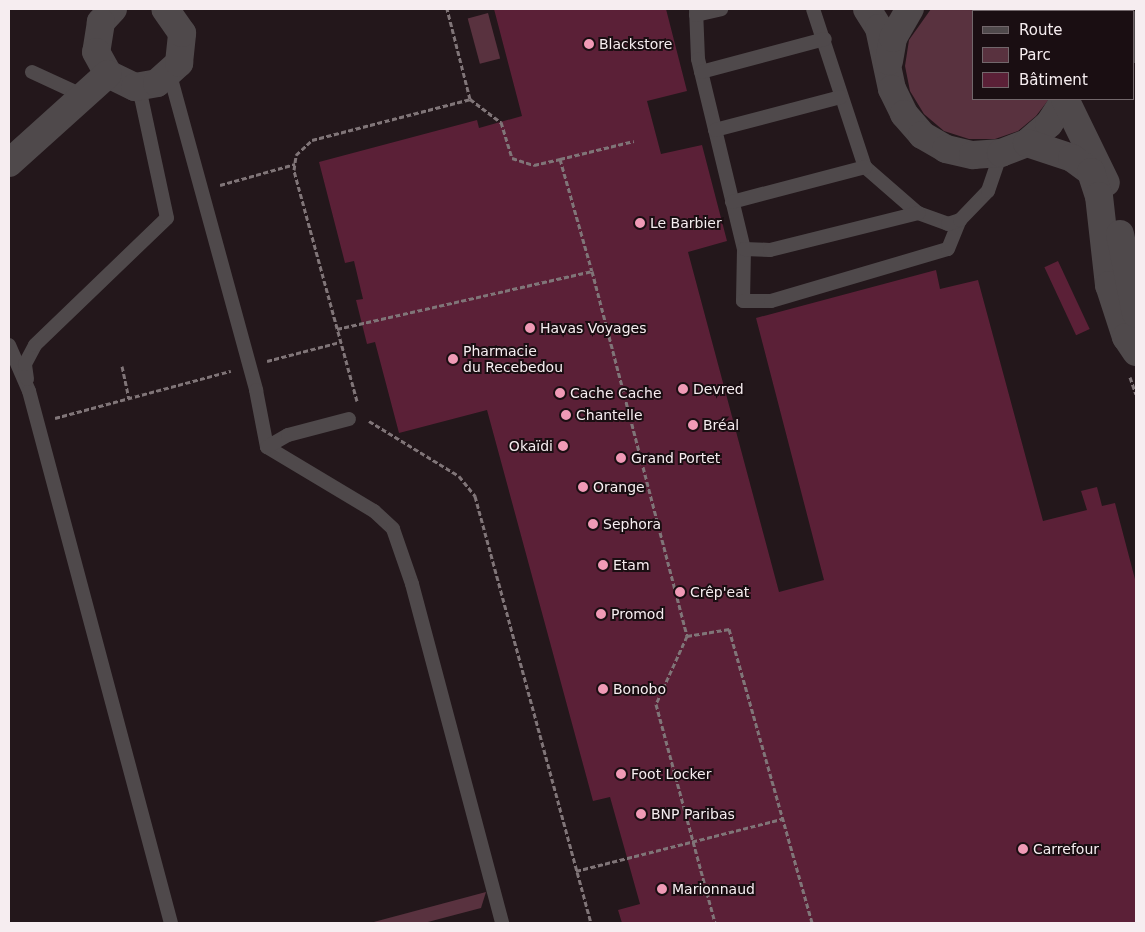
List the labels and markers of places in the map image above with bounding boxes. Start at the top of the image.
place label: Blackstore [599,36,672,52]
marker: Blackstore [583,38,595,50]
place label: Le Barbier [650,215,722,231]
marker: Le Barbier [634,217,646,229]
place label: Havas Voyages [540,320,646,336]
marker: Havas Voyages [524,322,536,334]
place label: Pharmacie du Recebedou [463,343,563,376]
marker: Pharmacie du Recebedou [447,353,459,365]
place label: Devred [693,381,744,397]
marker: Devred [677,383,689,395]
place label: Cache Cache [570,385,662,401]
marker: Cache Cache [554,387,566,399]
place label: Chantelle [576,407,643,423]
marker: Chantelle [560,409,572,421]
place label: Bréal [703,417,739,433]
marker: Bréal [687,419,699,431]
place label: Okaïdi [509,438,553,454]
marker: Okaïdi [557,440,569,452]
place label: Grand Portet [631,450,720,466]
marker: Grand Portet [615,452,627,464]
place label: Orange [593,479,645,495]
marker: Orange [577,481,589,493]
place label: Sephora [603,516,661,532]
marker: Sephora [587,518,599,530]
place label: Etam [613,557,650,573]
marker: Etam [597,559,609,571]
place label: Crêp'eat [690,584,749,600]
marker: Crêp'eat [674,586,686,598]
place label: Promod [611,606,664,622]
marker: Promod [595,608,607,620]
place label: Bonobo [613,681,666,697]
marker: Bonobo [597,683,609,695]
place label: Foot Locker [631,766,711,782]
marker: Foot Locker [615,768,627,780]
place label: BNP Paribas [651,806,735,822]
marker: BNP Paribas [635,808,647,820]
place label: Carrefour [1033,841,1099,857]
marker: Carrefour [1017,843,1029,855]
place label: Marionnaud [672,881,755,897]
marker: Marionnaud [656,883,668,895]

